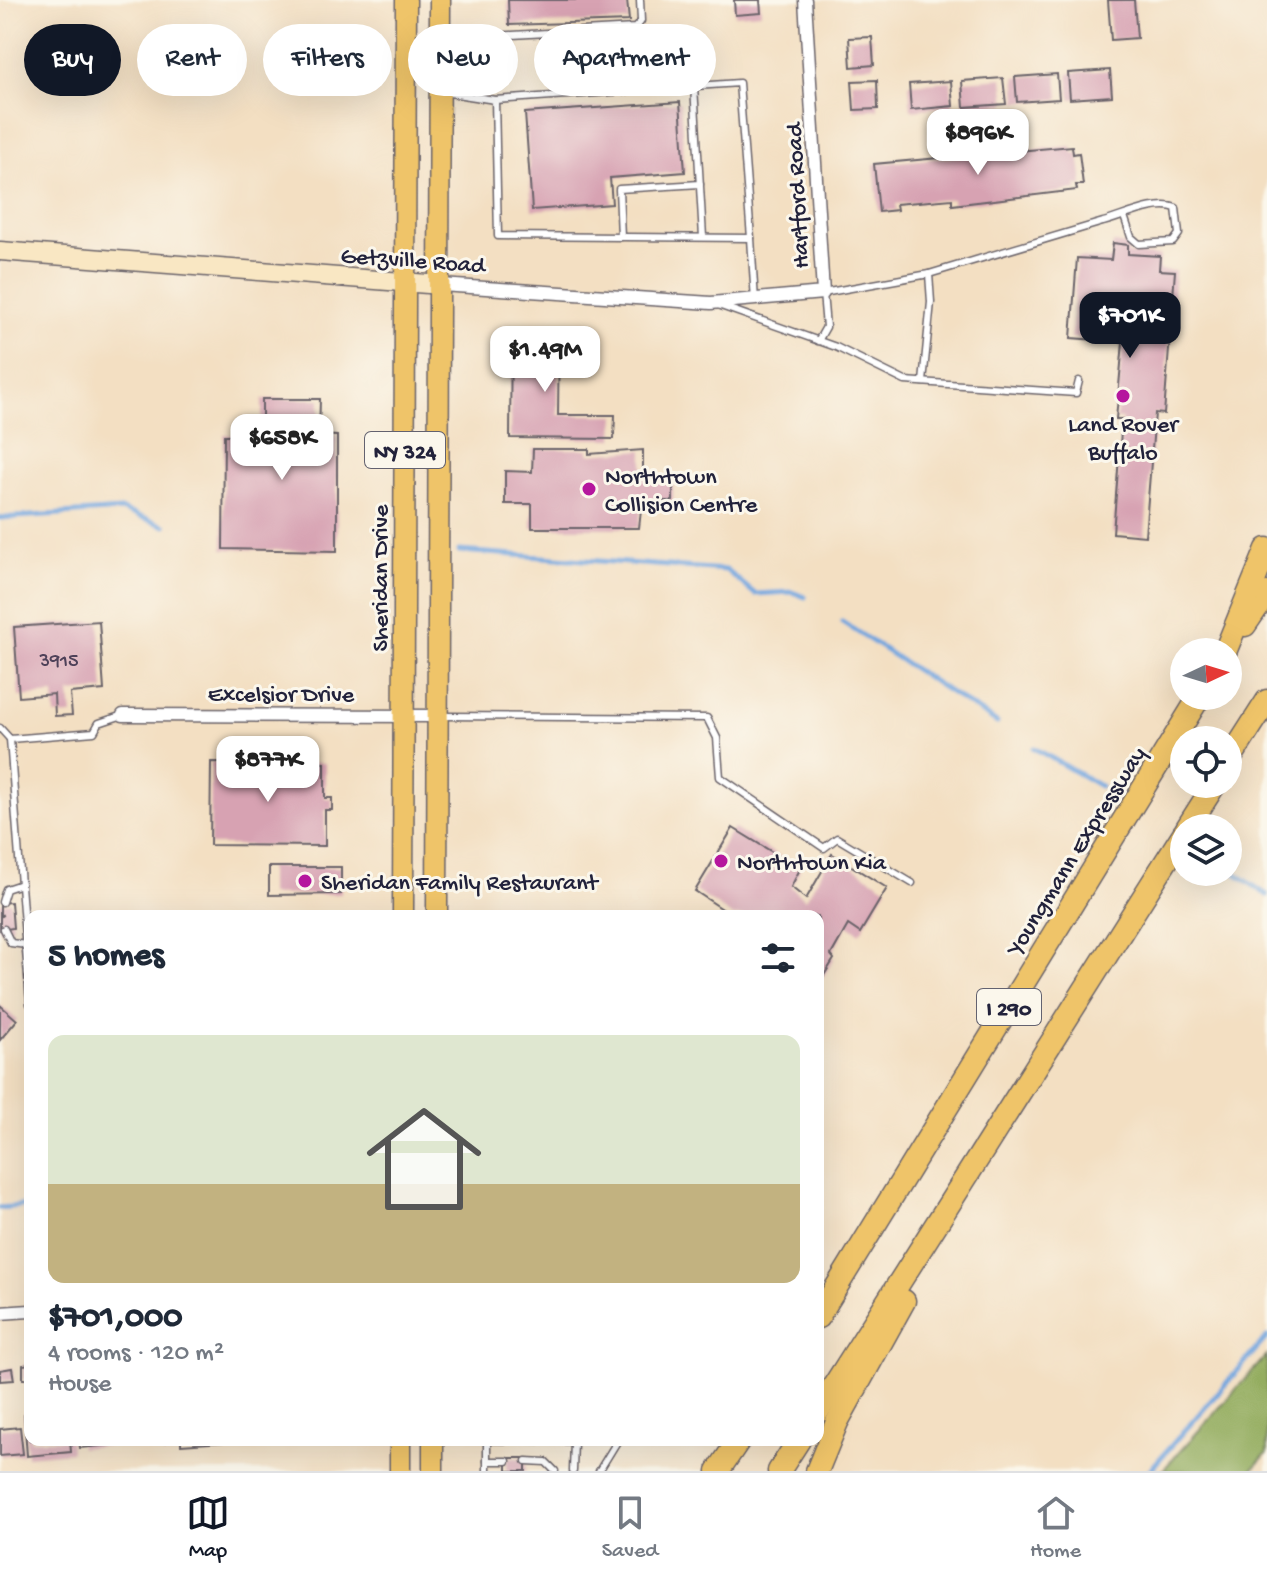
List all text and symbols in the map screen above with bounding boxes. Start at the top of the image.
chip: Buy [24,24,121,96]
chip: Rent [137,24,247,96]
chip: Filters [263,24,392,96]
chip: New [408,24,518,96]
chip: Apartment [534,24,716,96]
pin: $896K [922,109,1034,177]
text: $896K [945,119,1011,150]
street label: Hartford Road [781,120,818,269]
street label: Getzville Road [340,243,488,282]
pin: $701K [1074,292,1186,360]
text: $701K [1098,302,1162,333]
pin: $1.49M [480,326,610,394]
text: $1.49M [508,336,582,367]
marker: Land Rover Buffalo [1114,387,1132,405]
place label: Land Rover Buffalo [1068,412,1180,469]
pin: $658K [226,414,338,482]
text: $658K [248,424,316,455]
road number: NY 324 [365,432,445,468]
place label: Northtown Collision Centre [605,464,758,521]
marker: Northtown Collision Centre [580,480,598,498]
street label: Sheridan Drive [368,504,397,651]
north arrow [1170,638,1242,710]
map controls [1170,638,1242,886]
house number: 3915 [39,651,79,674]
street label: Excelsior Drive [208,682,355,711]
button: locate [1170,726,1242,798]
pin: $877K [212,736,324,804]
street label: Youngmann Expressway [1001,742,1154,963]
text: $877K [234,746,302,777]
button: layers [1170,814,1242,886]
place label: Northtown Kia [737,850,887,879]
marker: Northtown Kia [712,852,730,870]
place label: Sheridan Family Restaurant [321,870,600,899]
marker: Sheridan Family Restaurant [296,872,314,890]
icon: filters [756,936,800,980]
text: 5 homes [48,938,164,978]
road number: I 290 [977,989,1041,1025]
icon: home [352,1087,496,1231]
text: $701,000 [48,1299,183,1339]
text: 4 rooms · 120 m² [48,1339,224,1370]
text: House [48,1370,112,1401]
tab: Map [186,1491,230,1565]
tab: Saved [602,1491,658,1565]
tab: Home [1030,1491,1081,1565]

